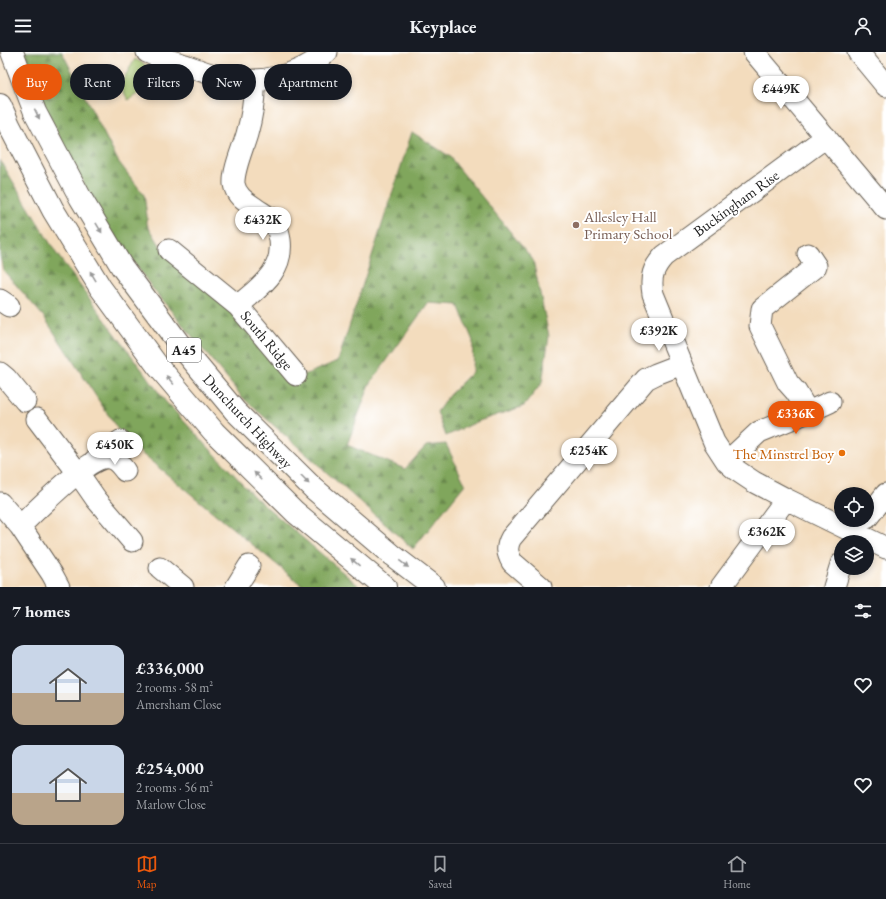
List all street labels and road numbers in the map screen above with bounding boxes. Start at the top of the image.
street label: Buckingham Rise [689,165,783,240]
street label: South Ridge [237,306,298,374]
road number: A45 [167,338,201,362]
street label: Dunchurch Highway [199,370,297,473]

